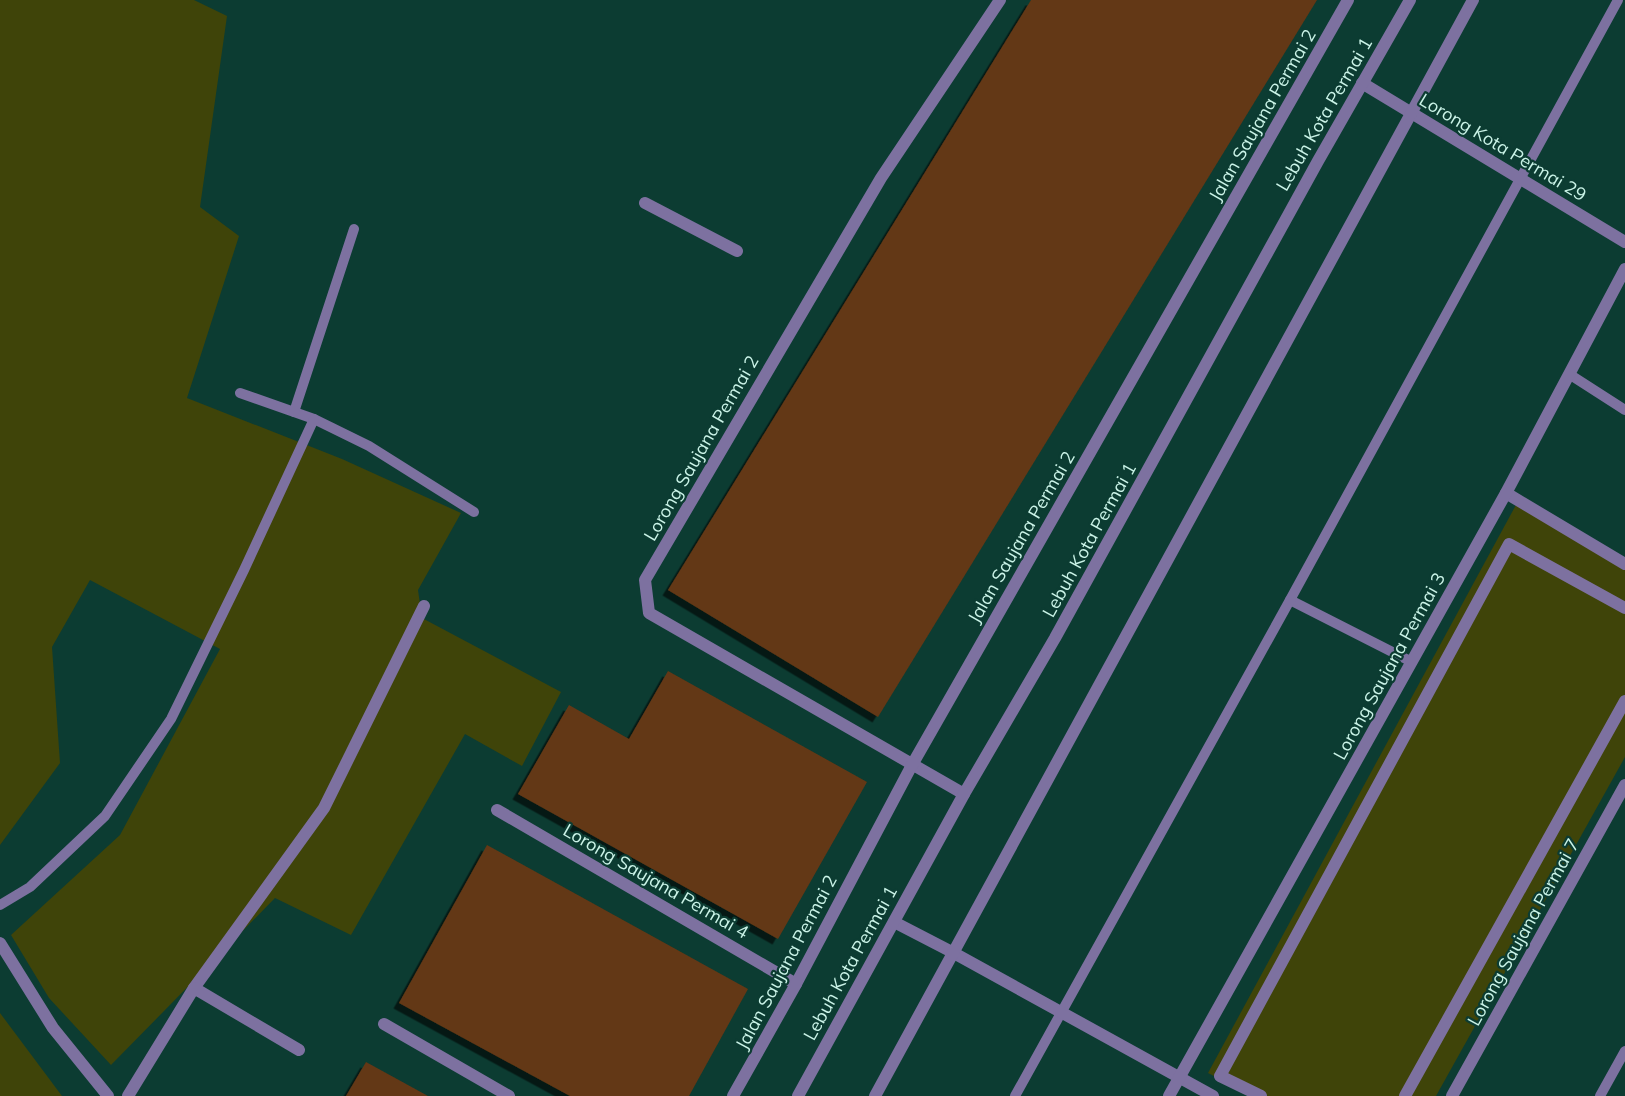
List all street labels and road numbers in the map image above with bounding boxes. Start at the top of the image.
street label: Jalan Saujana Permai 2 [1203,25,1321,205]
street label: Lebuh Kota Permai 1 [1271,33,1377,195]
street label: Lorong Kota Permai 29 [1415,88,1591,206]
street label: Lorong Saujana Permai 2 [638,351,764,545]
street label: Jalan Saujana Permai 2 [962,447,1080,627]
street label: Lebuh Kota Permai 1 [1037,459,1141,621]
street label: Lorong Saujana Permai 3 [1328,568,1450,764]
street label: Lorong Saujana Permai 4 [559,818,753,944]
street label: Lorong Saujana Permai 7 [1462,834,1584,1030]
street label: Jalan Saujana Permai 2 [730,871,842,1053]
street label: Lebuh Kota Permai 1 [798,882,902,1044]

